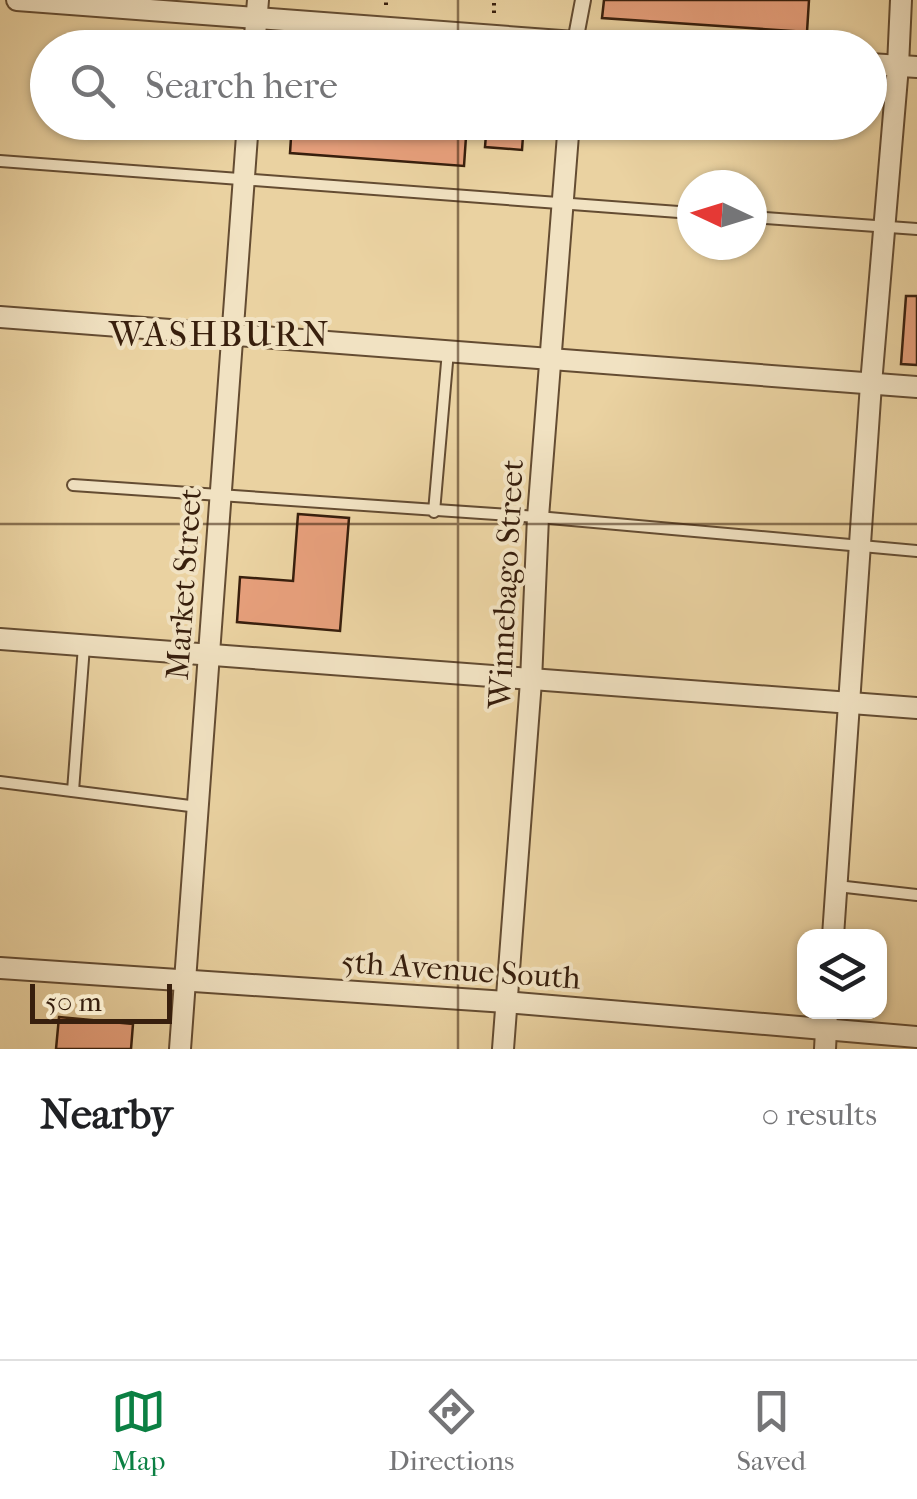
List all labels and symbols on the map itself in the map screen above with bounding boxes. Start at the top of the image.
north arrow [677,170,767,260]
district label: WASHBURN [108,314,331,355]
street label: Winnebago Street [481,458,531,711]
street label: Market Street [159,486,209,681]
street label: 5th Avenue South [340,943,582,997]
scale bar [30,979,172,1024]

